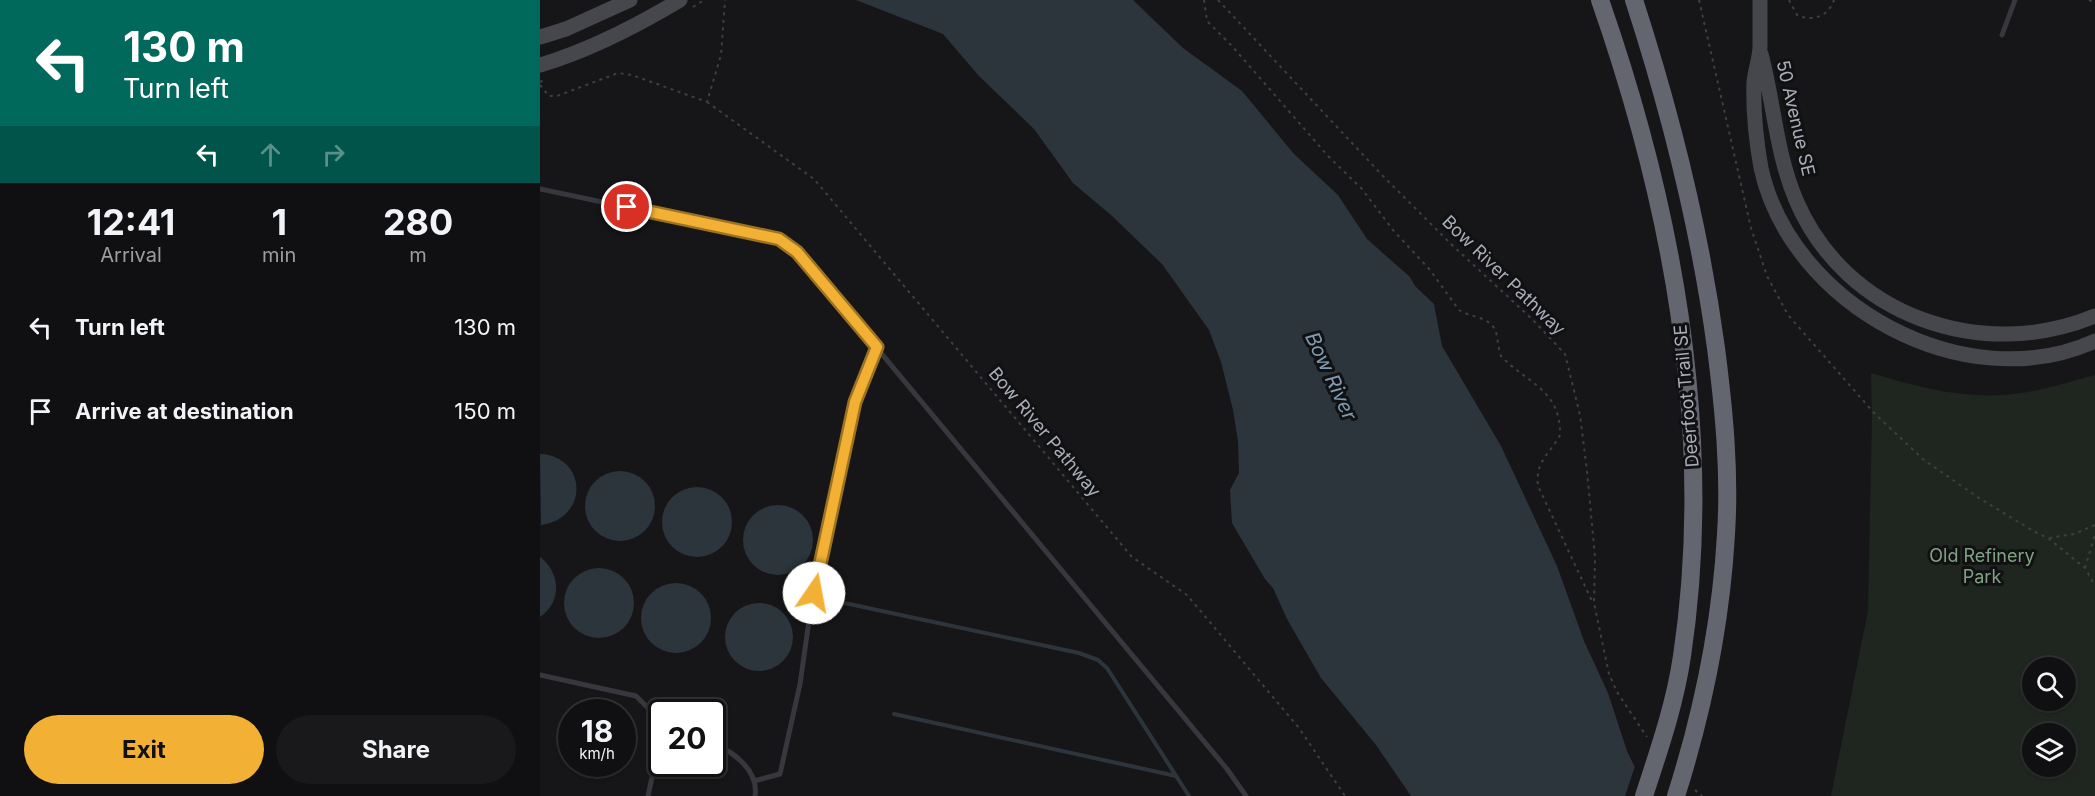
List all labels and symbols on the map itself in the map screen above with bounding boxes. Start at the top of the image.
street label: 50 Avenue SE [1772,58,1820,178]
pin [601,181,652,232]
street label: Bow River Pathway [1438,211,1570,339]
street label: Deerfoot Trail SE [1669,324,1703,468]
water label: Bow River [1300,328,1362,424]
street label: Bow River Pathway [985,363,1105,501]
park label: Old Refinery Park [1929,545,2035,587]
position arrow [782,561,846,625]
speed limit sign: 20 [648,699,726,777]

